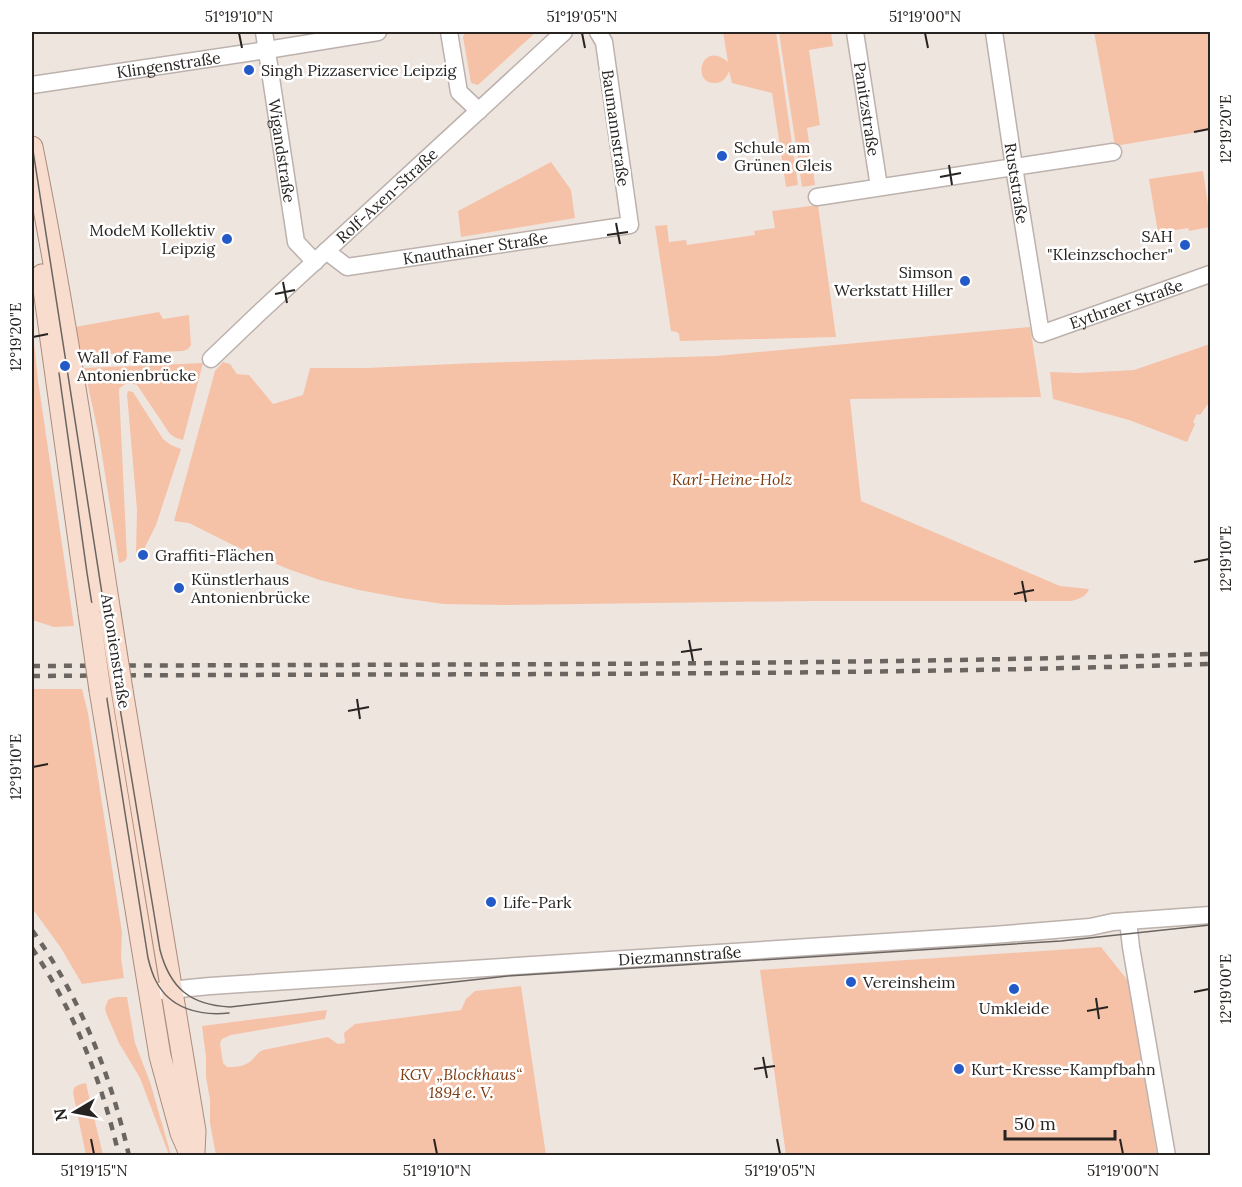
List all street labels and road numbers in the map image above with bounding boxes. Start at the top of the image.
street label: Klingenstraße [115,47,222,82]
street label: Panitzstraße [850,61,884,158]
street label: Baumannstraße [598,68,634,188]
street label: Wigandstraße [264,97,300,204]
street label: Ruststraße [1001,142,1033,225]
street label: Rolf-Axen-Straße [332,143,442,247]
street label: Knauthainer Straße [401,227,549,269]
street label: Eythraer Straße [1067,274,1186,333]
street label: Antonienstraße [97,591,135,710]
street label: Diezmannstraße [617,941,742,969]

